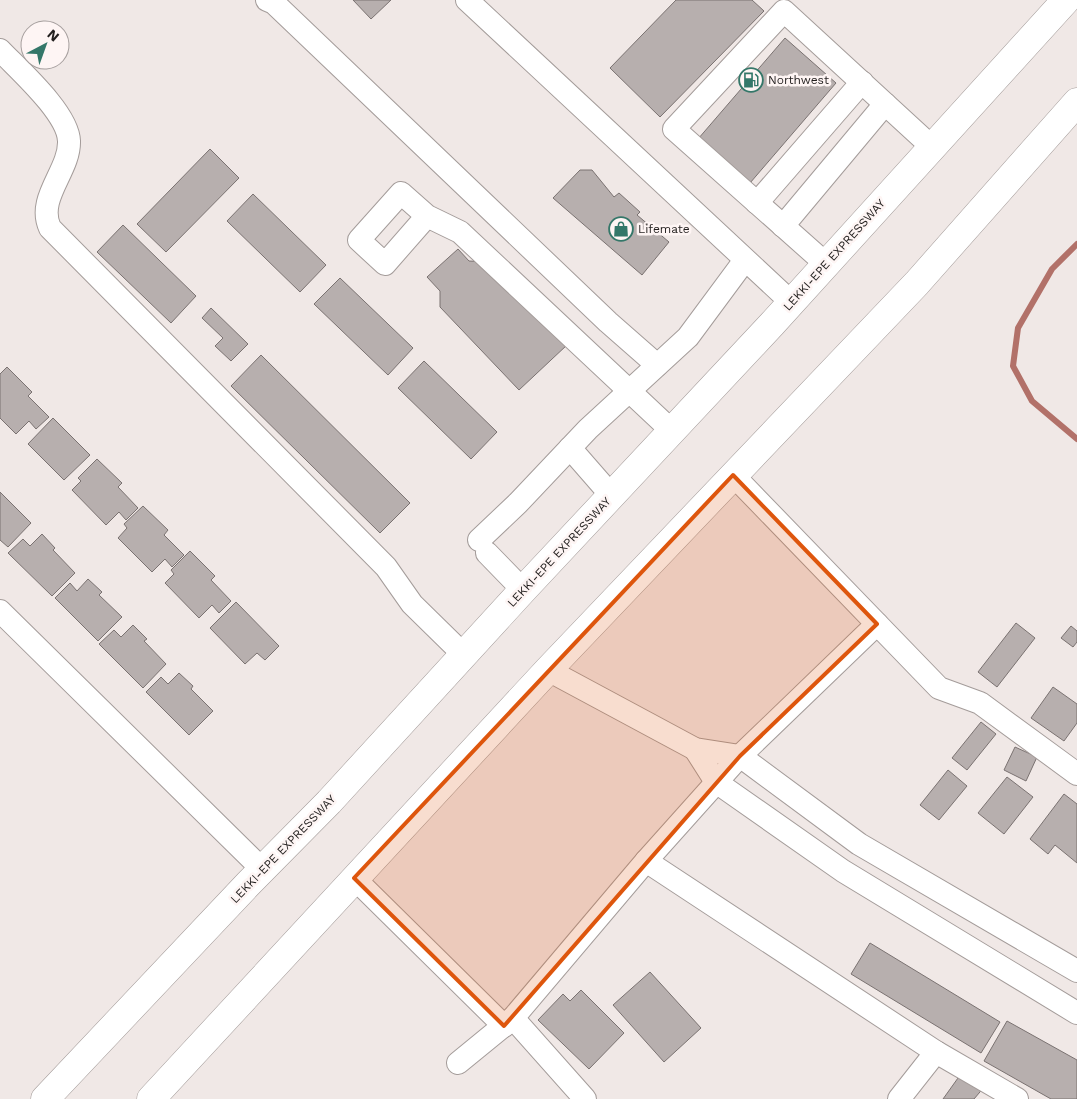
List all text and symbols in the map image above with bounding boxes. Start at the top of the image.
north arrow [20,20,70,70]
text: N [44,26,63,45]
fuel station icon: Northwest [738,67,764,93]
place label: Northwest [768,73,829,87]
street label: LEKKI-EPE EXPRESSWAY [780,196,888,314]
shop icon: Lifemate [608,216,634,242]
place label: Lifemate [638,222,690,236]
street label: LEKKI-EPE EXPRESSWAY [504,494,614,610]
street label: LEKKI-EPE EXPRESSWAY [228,792,339,906]

